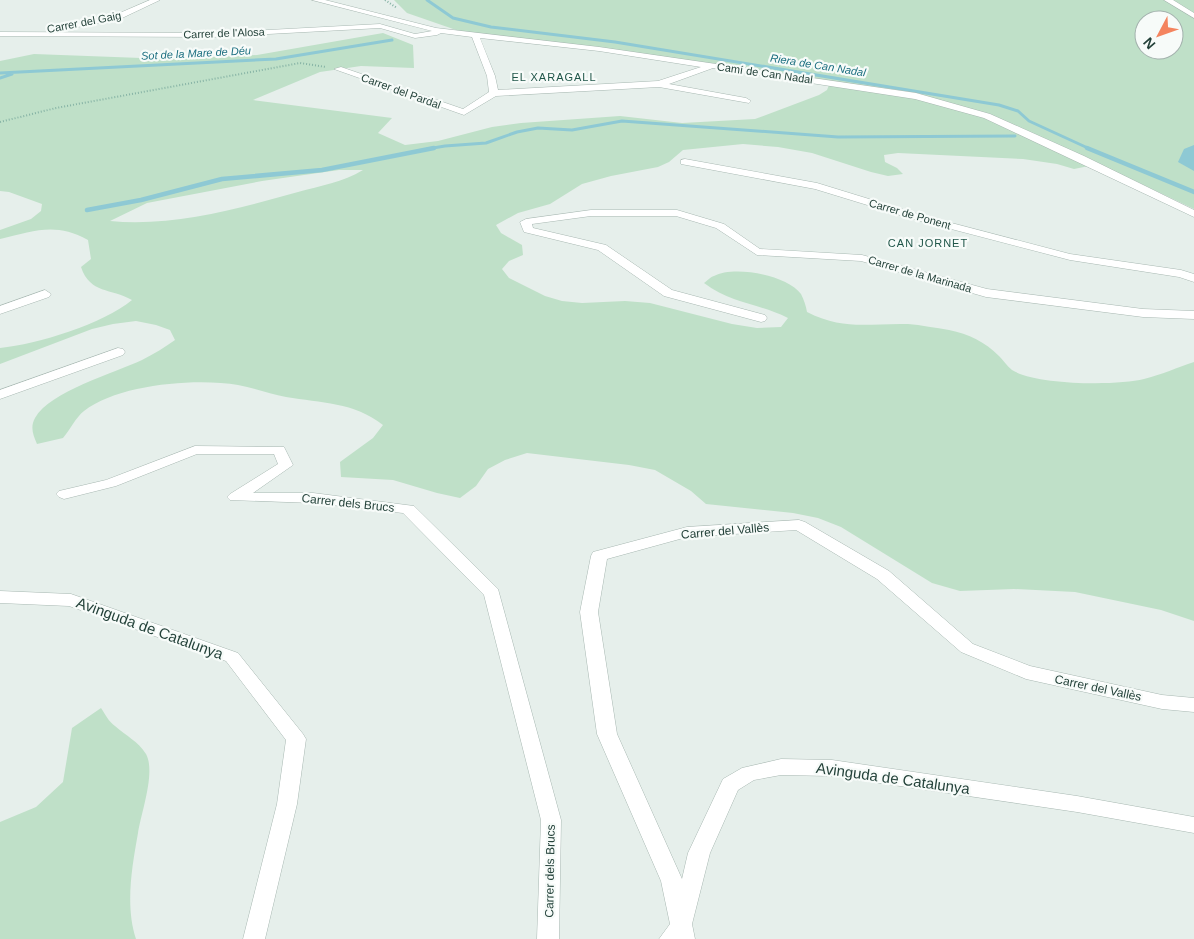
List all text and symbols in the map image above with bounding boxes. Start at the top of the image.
street label: Carrer del Gaig [46,9,122,35]
north arrow [1134,10,1184,60]
street label: Carrer de l'Alosa [183,26,266,40]
text: N [1140,34,1159,53]
water label: Sot de la Mare de Déu [141,44,251,62]
water label: Riera de Can Nadal [769,52,867,79]
street label: Camí de Can Nadal [716,60,814,86]
street label: Carrer del Pardal [360,71,442,111]
district label: EL XARAGALL [511,71,597,83]
street label: Carrer de Ponent [868,197,952,231]
district label: CAN JORNET [888,237,968,249]
street label: Carrer de la Marinada [867,253,974,295]
street label: Carrer dels Brucs [301,491,395,515]
street label: Carrer del Vallès [680,520,770,542]
street label: Avinguda de Catalunya [74,594,226,663]
street label: Carrer del Vallès [1053,672,1143,704]
street label: Avinguda de Catalunya [815,759,972,797]
street label: Carrer dels Brucs [542,824,558,918]

